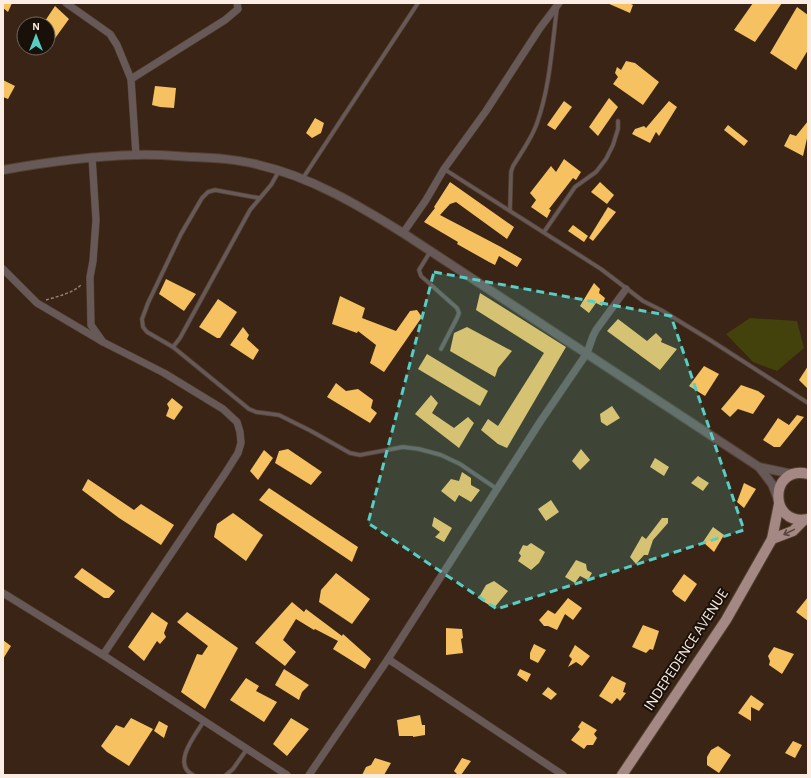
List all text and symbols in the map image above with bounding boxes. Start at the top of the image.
north arrow [16,16,56,56]
text: N [32,21,40,32]
one-way arrow [783,529,795,536]
street label: INDEPEDENCE AVENUE [641,587,731,713]

